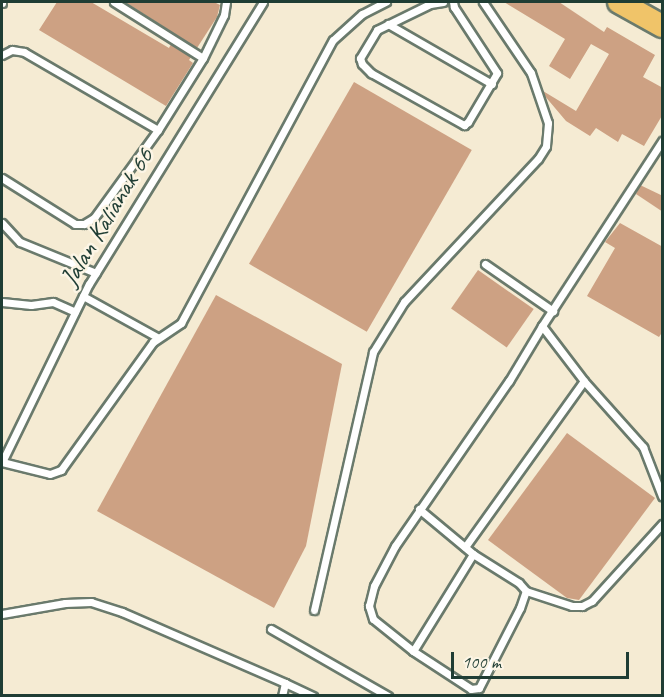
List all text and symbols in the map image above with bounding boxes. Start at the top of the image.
street label: Jalan Kalianak 66 [53,142,161,292]
scale bar [454,640,632,678]
text: 100 m [462,651,501,673]

